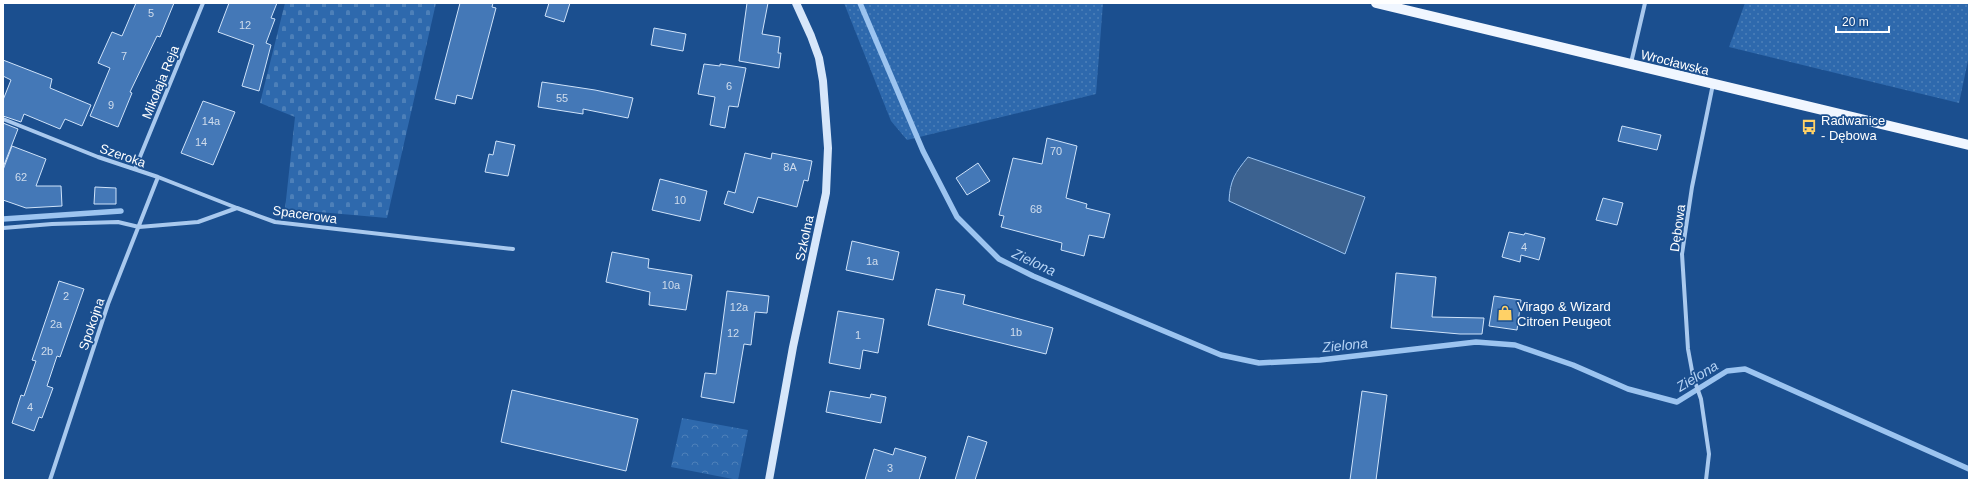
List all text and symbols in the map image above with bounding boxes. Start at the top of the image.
house number: 5 [148,7,154,19]
scale bar [1836,8,1889,34]
text: 20 m [1842,15,1869,29]
house number: 12 [239,19,251,31]
street label: Mikołaja Reja [139,42,182,121]
street label: Wrocławska [1639,47,1711,78]
house number: 7 [121,50,127,62]
house number: 6 [726,80,732,92]
house number: 55 [556,92,568,104]
house number: 9 [108,99,114,111]
place label: Radwanice - Dębowa [1821,113,1885,143]
house number: 14a [202,115,221,127]
bus stop icon: Radwanice - Dębowa [1800,118,1818,136]
house number: 14 [195,136,207,148]
street label: Szeroka [98,141,149,171]
house number: 70 [1050,145,1062,157]
house number: 8A [783,161,797,173]
house number: 62 [15,171,27,183]
house number: 10 [674,194,686,206]
street label: Spacerowa [272,203,339,227]
house number: 68 [1030,203,1042,215]
street label: Dębowa [1667,203,1688,253]
street label: Szkolna [792,213,817,262]
house number: 4 [1521,241,1527,253]
water label: Zielona [1009,245,1058,279]
house number: 1a [866,255,879,267]
house number: 10a [662,279,681,291]
house number: 2 [63,290,69,302]
street label: Spokojna [76,295,108,352]
place label: Virago & Wizard Citroen Peugeot [1517,299,1611,329]
house number: 12a [730,301,749,313]
shop icon: Virago & Wizard Citroen Peugeot [1496,304,1514,322]
house number: 2a [50,318,63,330]
house number: 1b [1010,326,1022,338]
house number: 12 [727,327,739,339]
house number: 1 [855,329,861,341]
water label: Zielona [1320,335,1369,355]
house number: 2b [41,345,53,357]
water label: Zielona [1672,357,1721,395]
house number: 4 [27,401,33,413]
house number: 3 [887,462,893,474]

